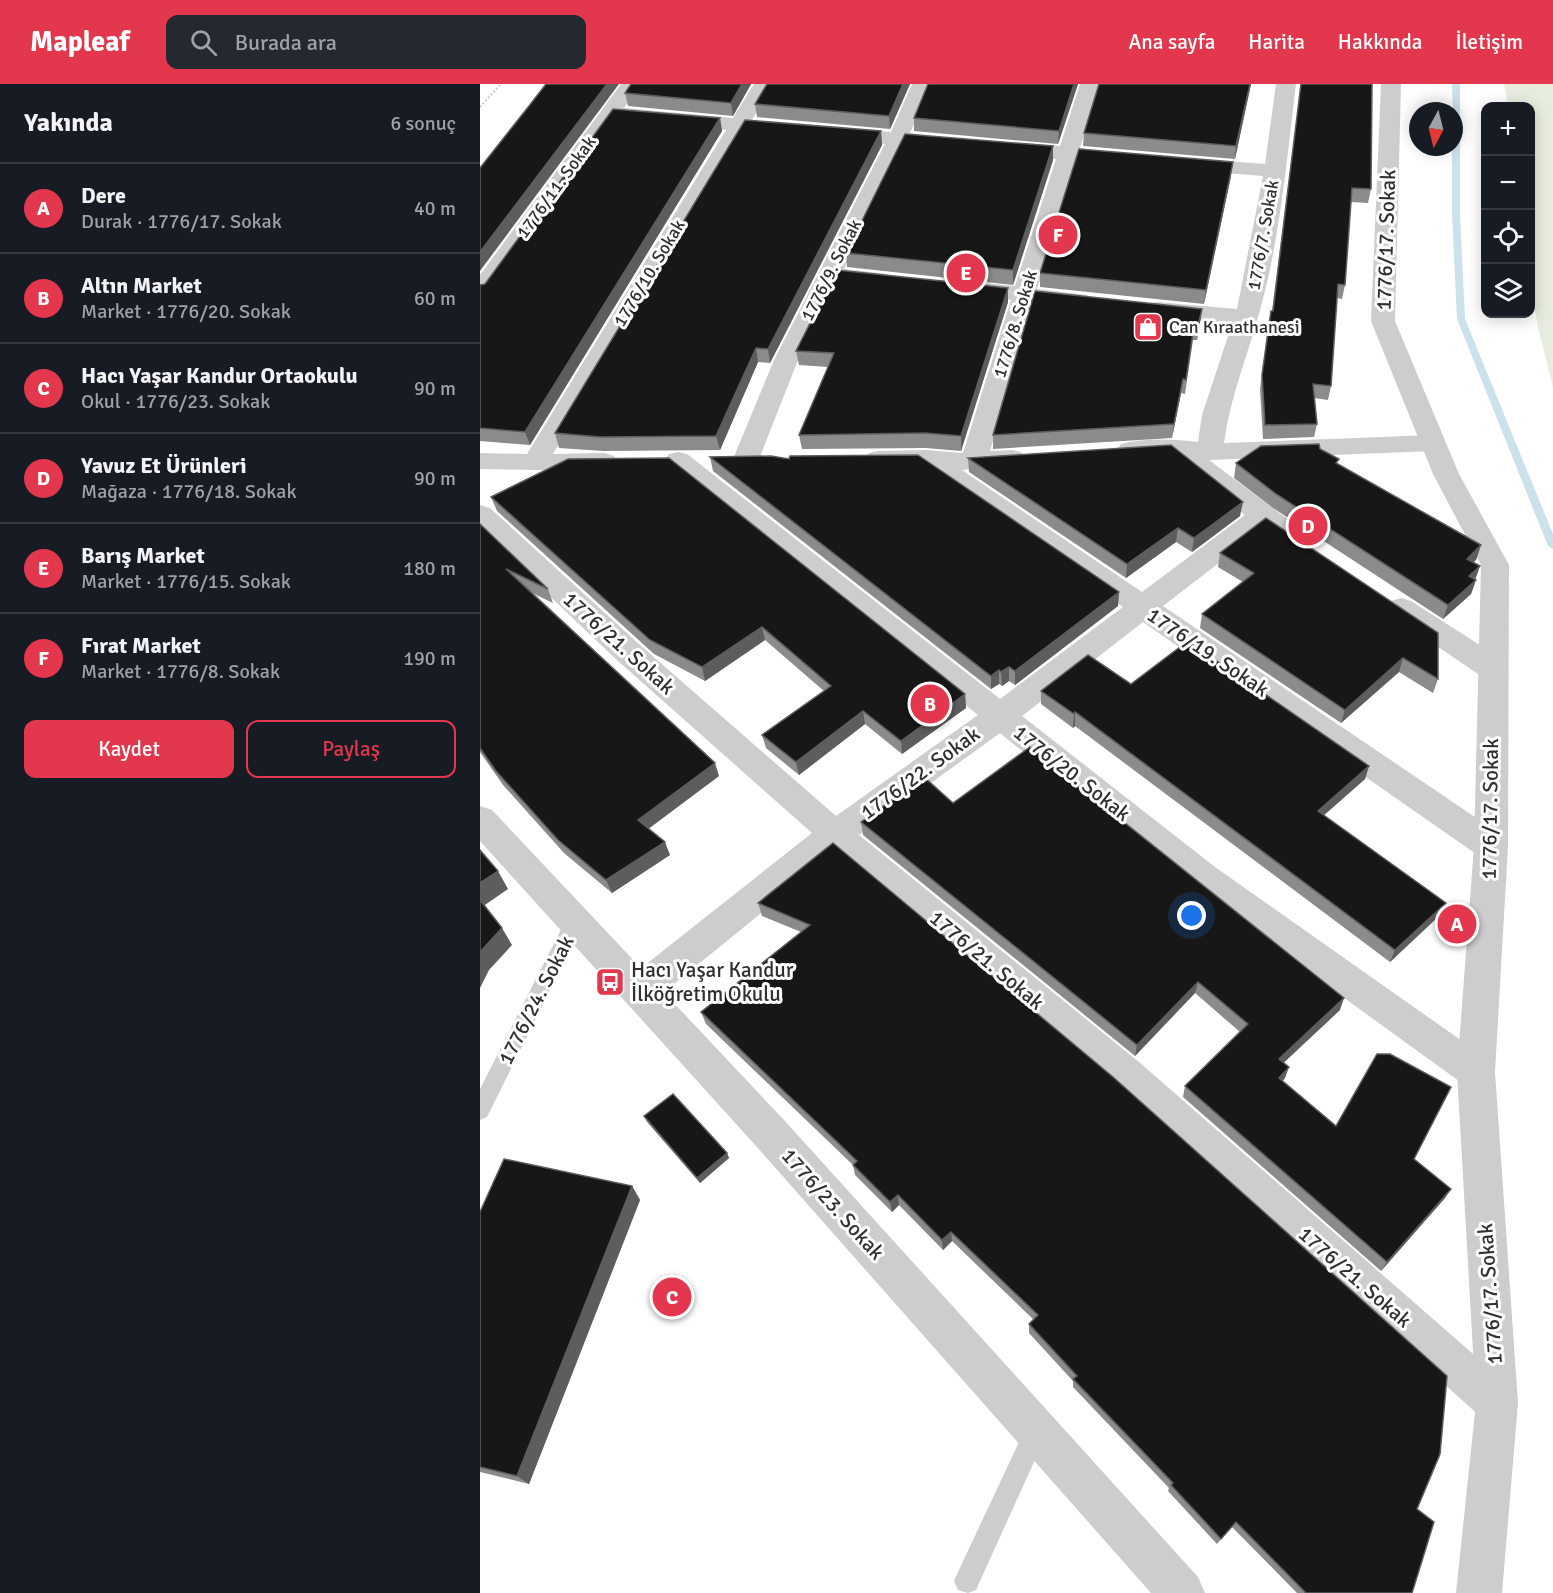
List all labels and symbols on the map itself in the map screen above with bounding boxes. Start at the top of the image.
north arrow [1409,102,1463,156]
street label: 1776/11. Sokak [511,132,601,242]
street label: 1776/17. Sokak [1371,168,1401,311]
street label: 1776/7. Sokak [1242,178,1284,292]
pin: F [1038,212,1078,258]
street label: 1776/10. Sokak [608,215,690,331]
street label: 1776/9. Sokak [796,215,866,325]
pin: E [946,250,986,296]
street label: 1776/8. Sokak [988,267,1042,381]
shop icon: Can Kıraathanesi [1132,311,1164,343]
place label: Can Kıraathanesi [1169,316,1300,338]
pin: D [1288,504,1328,548]
street label: 1776/21. Sokak [558,586,681,700]
street label: 1776/19. Sokak [1142,602,1274,703]
pin: B [910,682,950,726]
street label: 1776/20. Sokak [1008,719,1136,827]
street label: 1776/22. Sokak [855,721,985,825]
street label: 1776/17. Sokak [1476,738,1504,880]
your location [1177,901,1206,930]
pin: A [1438,902,1476,946]
street label: 1776/21. Sokak [925,905,1050,1016]
street label: 1776/24. Sokak [492,931,580,1069]
place label: Hacı Yaşar Kandur İlköğretim Okulu [631,957,794,1007]
bus stop icon: Hacı Yaşar Kandur İlköğretim Okulu [594,966,626,998]
street label: 1776/23. Sokak [776,1143,890,1266]
street label: 1776/21. Sokak [1293,1221,1417,1333]
street label: 1776/17. Sokak [1472,1222,1508,1365]
pin: C [652,1274,692,1320]

